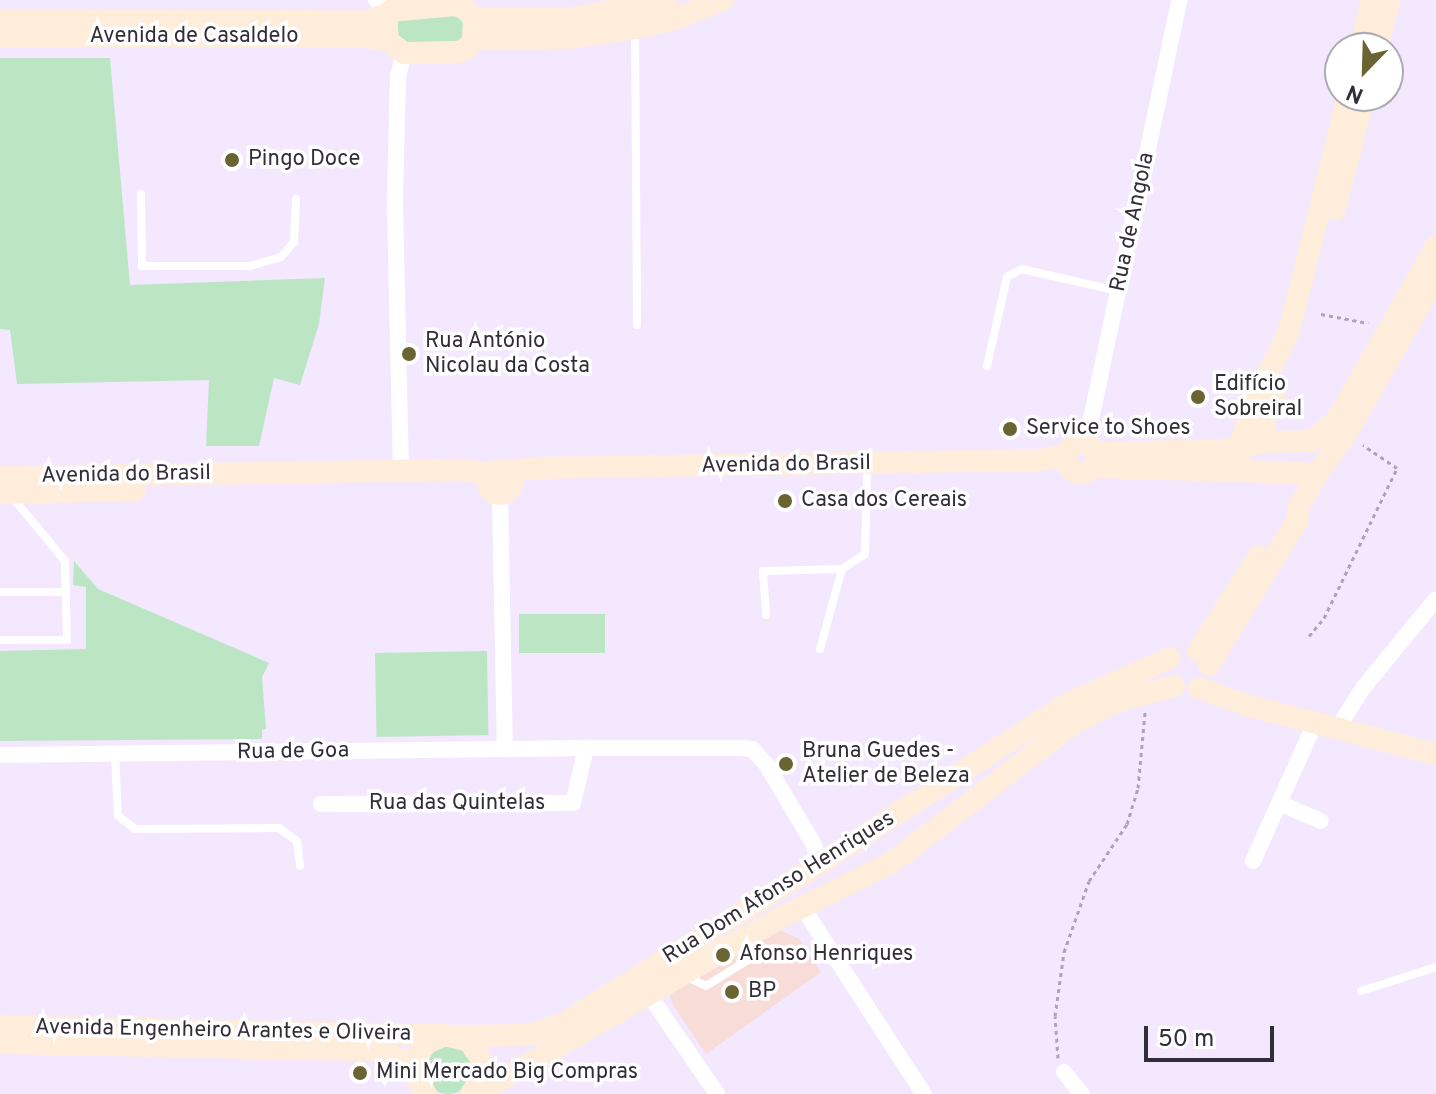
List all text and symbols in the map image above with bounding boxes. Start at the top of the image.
street label: Avenida de Casaldelo [90,24,298,50]
north arrow [1324,32,1404,112]
text: N [1343,77,1368,108]
place label: Pingo Doce [248,147,360,173]
street label: Rua de Angola [1105,150,1161,294]
marker: Pingo Doce [223,151,241,169]
place label: Rua António Nicolau da Costa [425,328,590,380]
marker: Rua António Nicolau da Costa [400,345,418,363]
place label: Edifício Sobreiral [1214,371,1302,422]
marker: Edifício Sobreiral [1189,388,1207,406]
place label: Service to Shoes [1026,416,1191,442]
marker: Service to Shoes [1001,420,1019,438]
street label: Avenida do Brasil [701,450,871,480]
street label: Avenida do Brasil [41,460,211,490]
place label: Casa dos Cereais [801,488,967,514]
marker: Casa dos Cereais [776,492,794,510]
street label: Rua de Goa [237,738,349,766]
place label: Bruna Guedes - Atelier de Beleza [802,738,970,790]
marker: Bruna Guedes - Atelier de Beleza [777,755,795,773]
street label: Rua das Quintelas [369,791,545,817]
street label: Rua Dom Afonso Henriques [658,806,900,970]
place label: Afonso Henriques [739,942,913,968]
marker: Afonso Henriques [714,946,732,964]
place label: BP [748,979,776,1005]
marker: BP [723,983,741,1001]
scale bar [1148,1010,1278,1060]
street label: Avenida Engenheiro Arantes e Oliveira [34,1015,412,1047]
text: 50 m [1158,1025,1214,1055]
place label: Mini Mercado Big Compras [376,1060,638,1086]
marker: Mini Mercado Big Compras [351,1064,369,1082]

